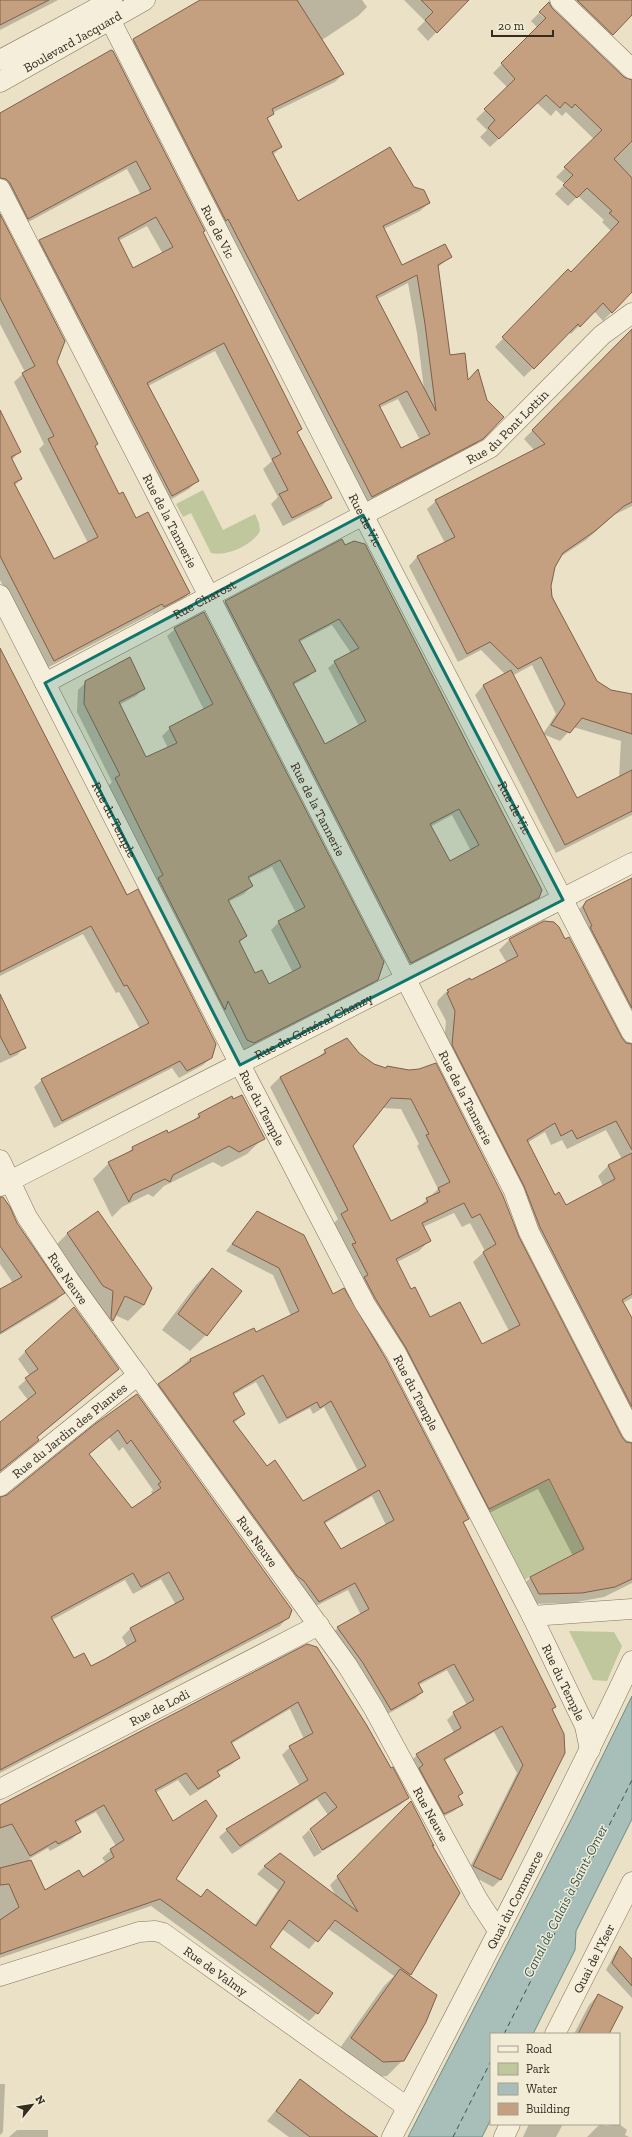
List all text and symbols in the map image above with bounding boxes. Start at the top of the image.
street label: Boulevard Jacquard [21,8,124,75]
scale bar [492,12,553,38]
text: 20 m [498,19,525,33]
street label: Rue de Vic [198,202,238,261]
street label: Rue du Pont Lottin [464,386,552,467]
street label: Rue de la Tannerie [140,472,200,570]
street label: Rue de Vic [346,491,385,549]
street label: Rue Charost [170,577,239,622]
street label: Rue de la Tannerie [288,760,348,859]
street label: Rue du Temple [89,779,140,860]
street label: Rue de Vic [495,779,535,837]
street label: Rue du Général Chanzy [252,990,376,1063]
street label: Rue de la Tannerie [436,1048,496,1147]
street label: Rue du Temple [236,1068,288,1148]
street label: Rue Neuve [45,1250,91,1307]
street label: Rue du Temple [390,1353,442,1433]
street label: Rue du Jardin des Plantes [9,1380,130,1481]
street label: Rue Neuve [234,1513,281,1570]
street label: Rue du Temple [539,1642,588,1723]
street label: Rue de Lodi [127,1686,192,1729]
street label: Rue Neuve [410,1785,452,1844]
water label: Canal de Calais à Saint-Omer [520,1822,611,1980]
street label: Quai du Commerce [484,1848,546,1952]
street label: Quai de l'Yser [570,1921,618,1996]
street label: Rue de Valmy [181,1943,251,1999]
legend [490,2033,620,2125]
text: Road [526,2042,552,2056]
text: Park [526,2062,551,2076]
text: Water [526,2082,558,2096]
north arrow [12,2085,52,2125]
text: N [33,2093,48,2108]
text: Building [526,2102,570,2116]

